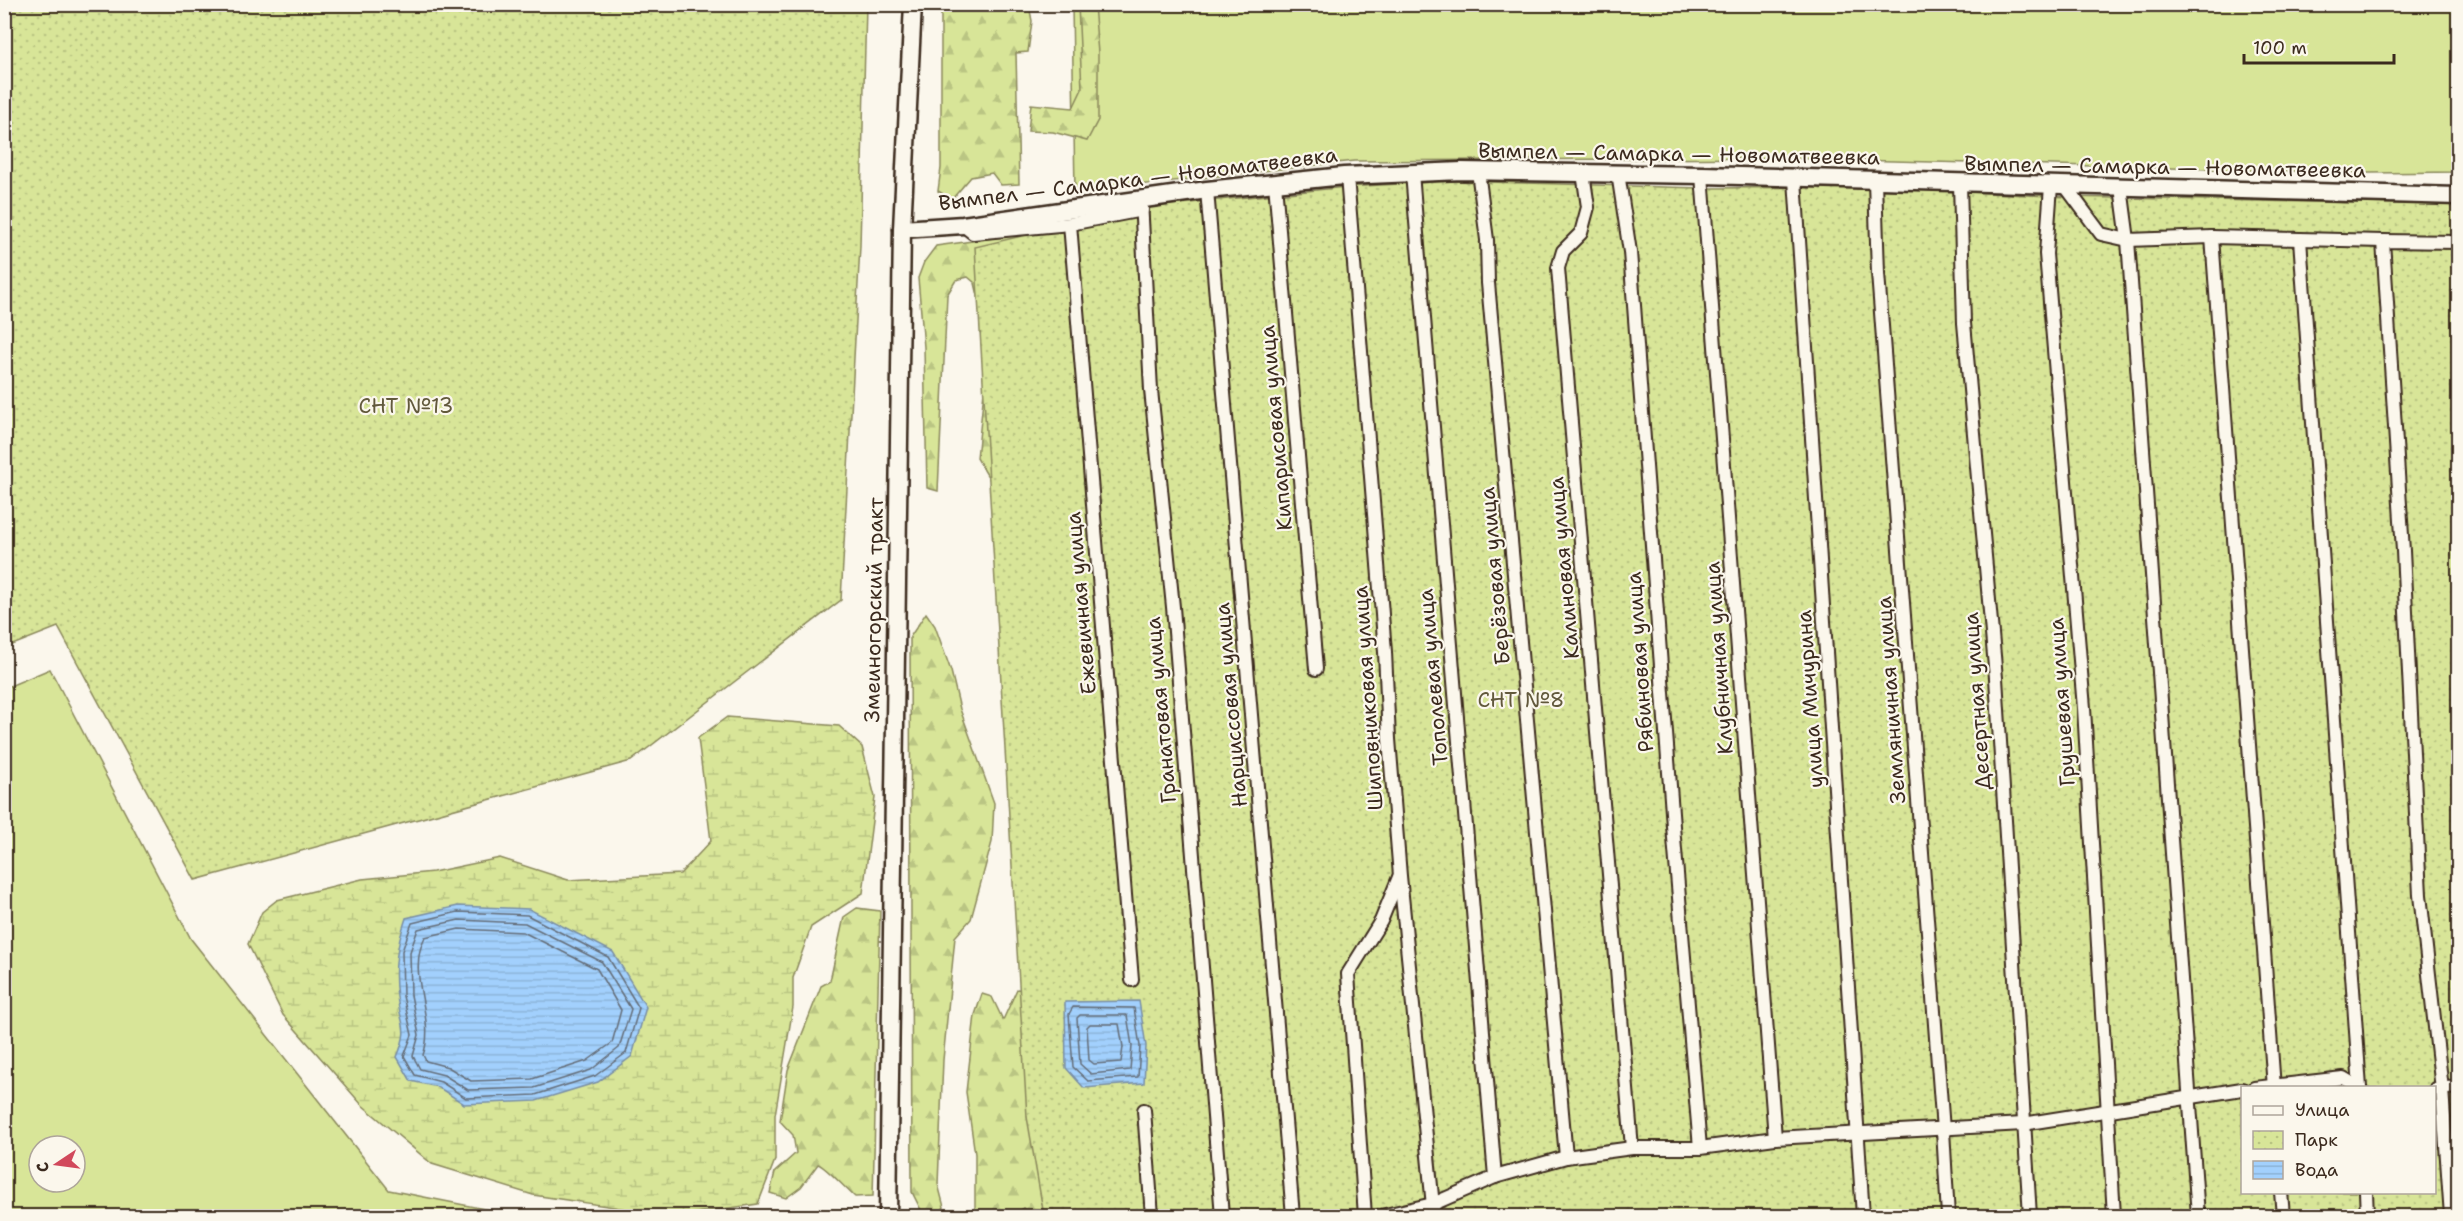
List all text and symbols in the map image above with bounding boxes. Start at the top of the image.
scale bar [2244,27,2394,65]
text: 100 m [2253,36,2307,60]
street label: Вымпел — Самарка — Новоматвеевка [1478,136,1880,172]
street label: Вымпел — Самарка — Новоматвеевка [937,141,1339,217]
street label: Вымпел — Самарка — Новоматвеевка [1964,149,2366,185]
street label: Кипарисовая улица [1253,324,1299,532]
park label: СНТ №13 [359,392,453,420]
street label: Калиновая улица [1542,476,1586,660]
street label: Берёзовая улица [1473,486,1517,666]
street label: Змеиногорский тракт [858,497,890,723]
street label: Ежевичная улица [1059,511,1103,695]
street label: Клубничная улица [1698,561,1740,755]
street label: Рябиновая улица [1620,571,1660,753]
street label: Шиповниковая улица [1346,585,1390,811]
street label: Тополевая улица [1411,588,1455,766]
street label: Земляничная улица [1870,595,1912,805]
street label: Нарциссовая улица [1208,601,1254,809]
street label: улица Мичурина [1790,609,1830,789]
street label: Десертная улица [1957,611,1997,791]
street label: Гранатовая улица [1139,616,1183,804]
street label: Грушевая улица [2042,617,2082,787]
park label: СНТ №8 [1477,686,1565,714]
legend [2241,1086,2436,1194]
text: Улица [2295,1098,2349,1122]
text: Парк [2295,1128,2338,1152]
north arrow [27,1134,87,1194]
text: Вода [2295,1158,2338,1182]
text: С [31,1160,54,1174]

